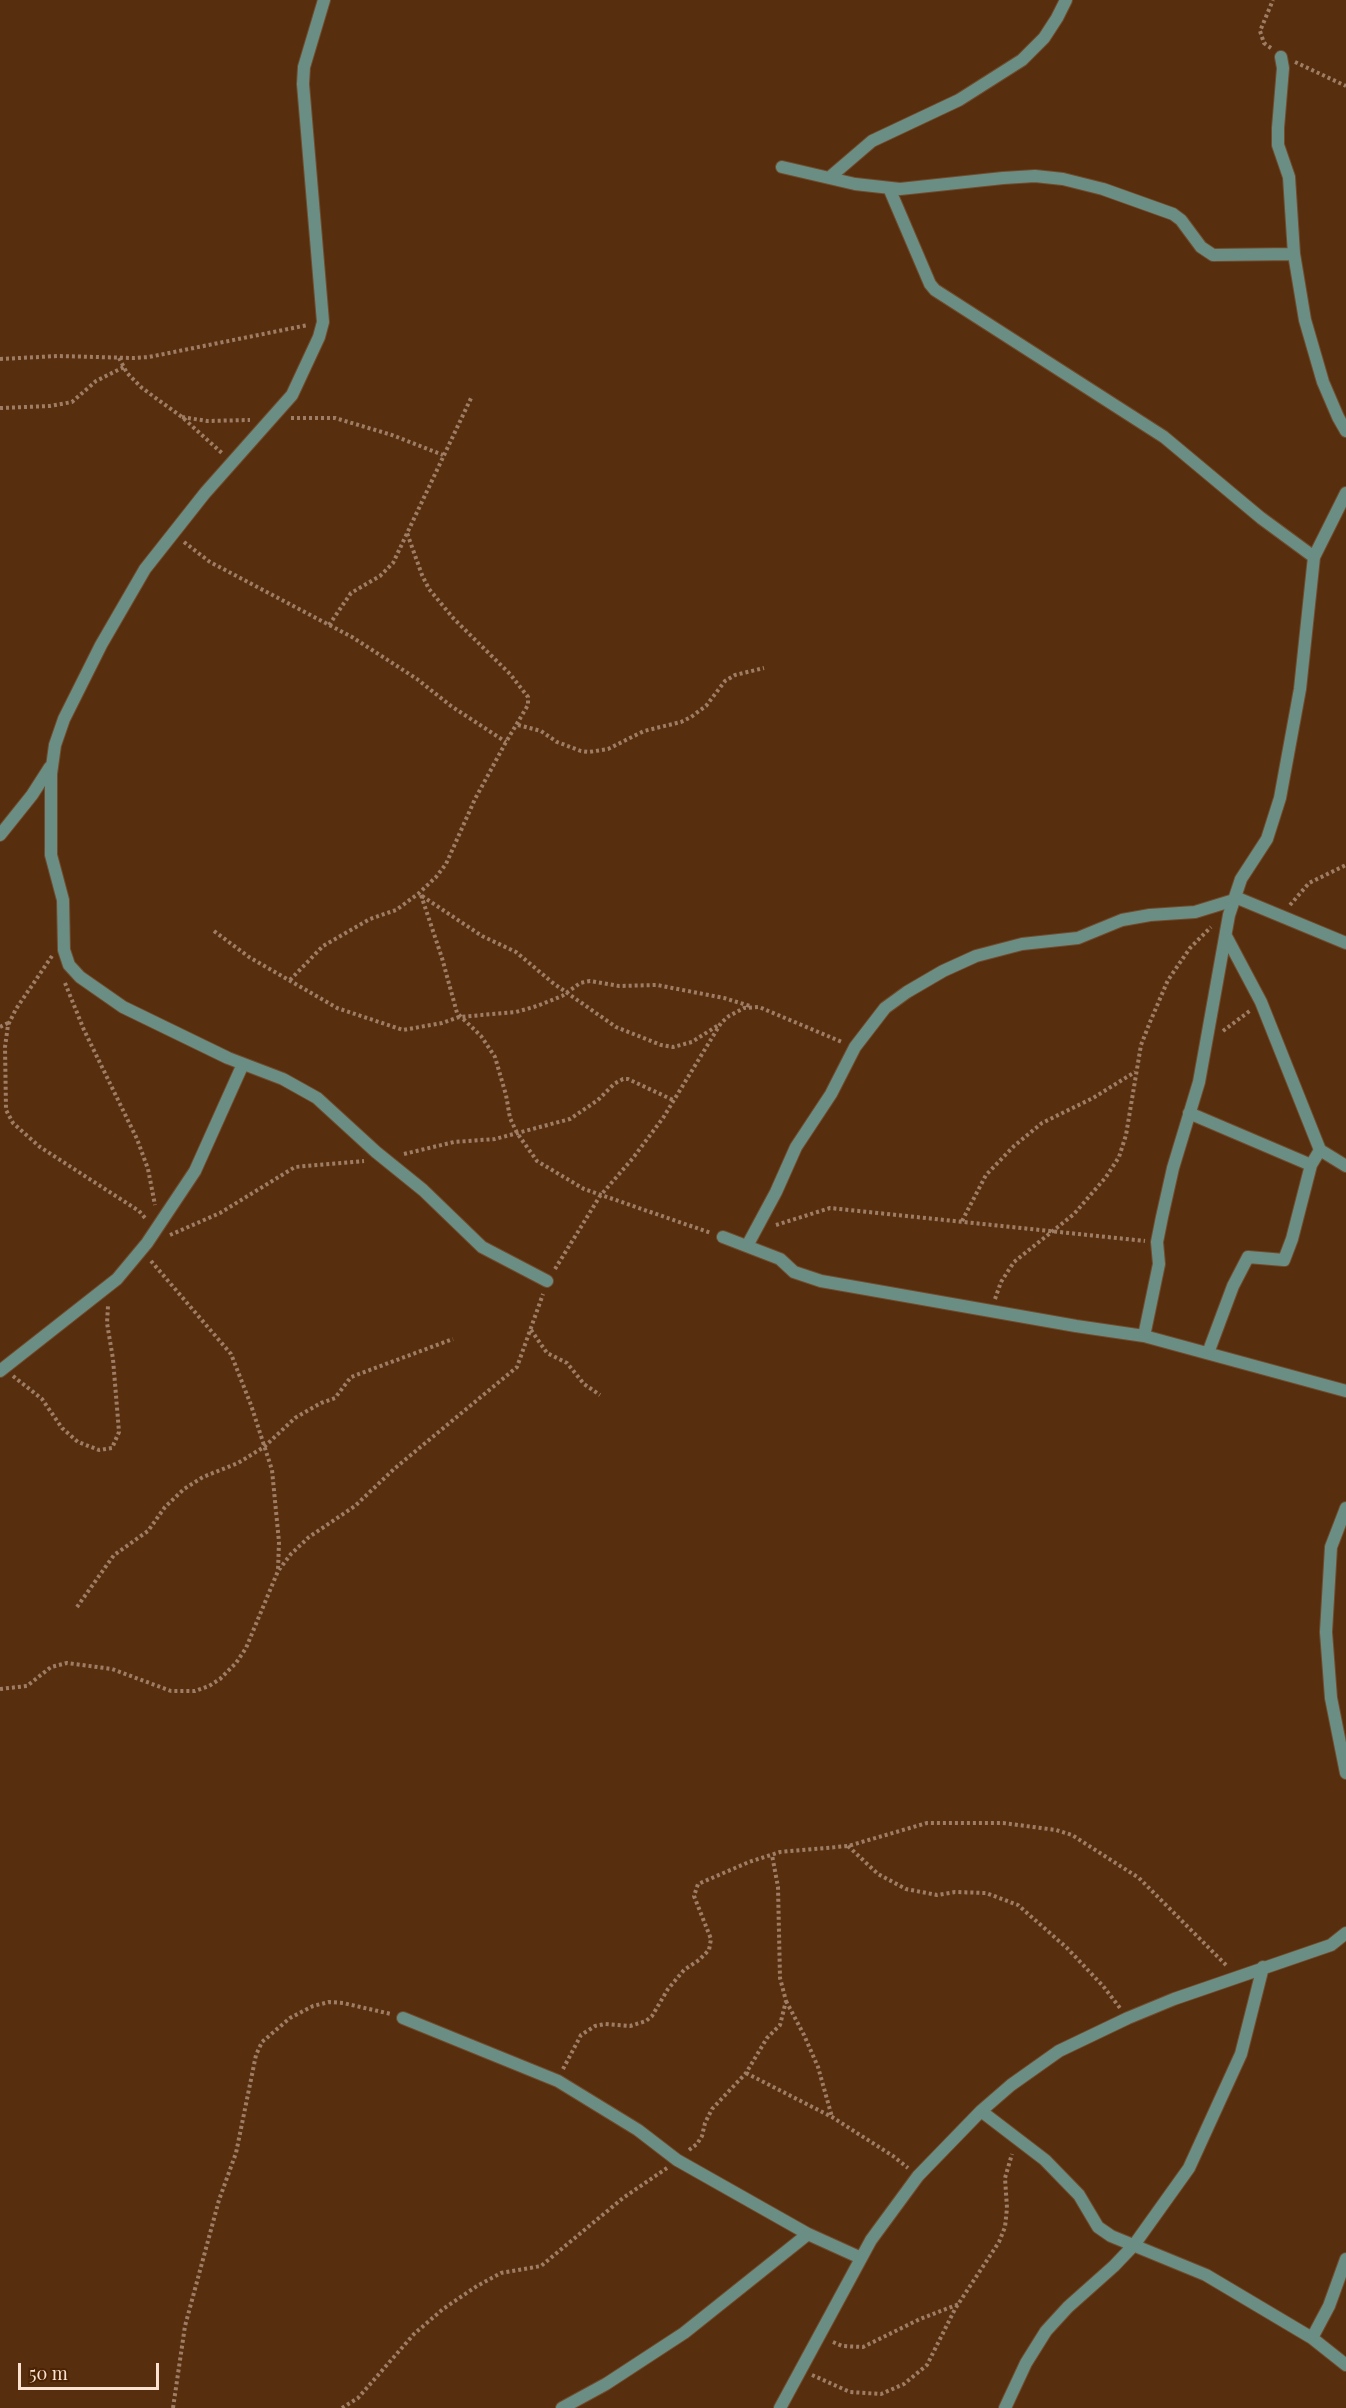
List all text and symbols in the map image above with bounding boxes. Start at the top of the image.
scale bar [21,2351,162,2389]
text: 50 m [29,2361,68,2385]

